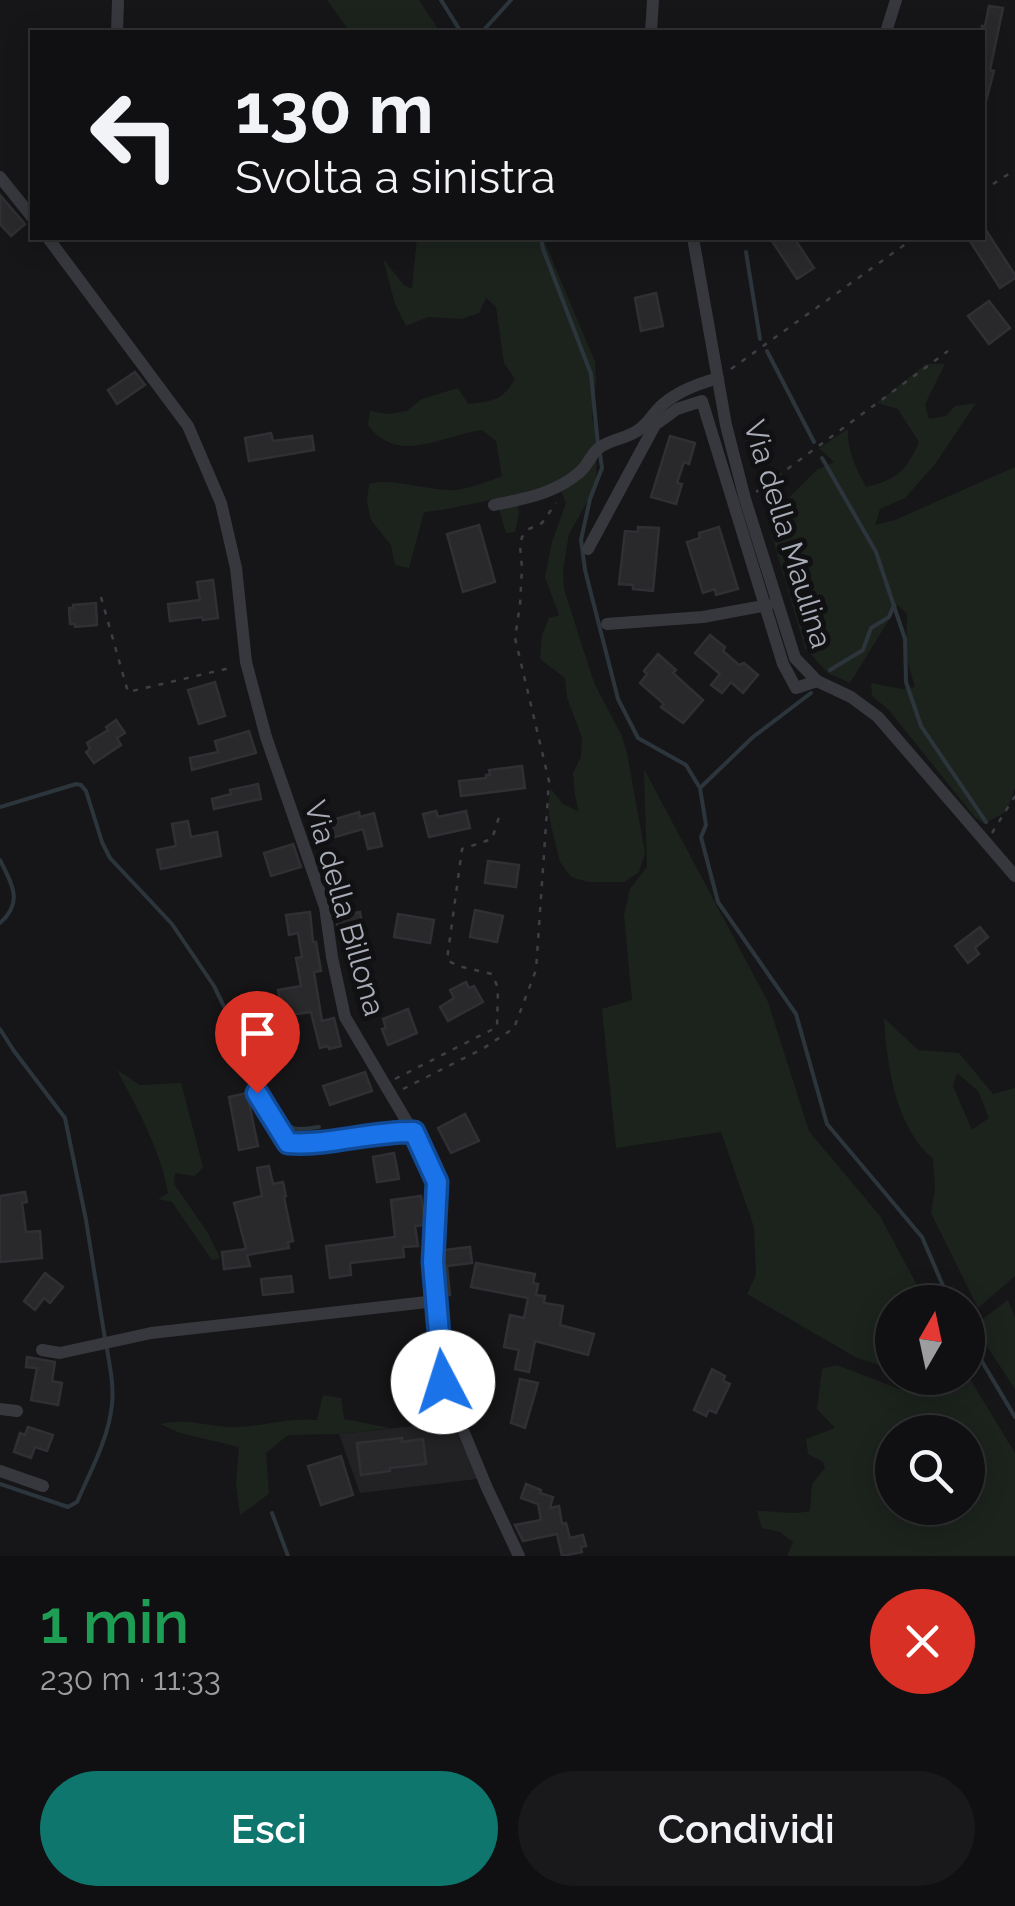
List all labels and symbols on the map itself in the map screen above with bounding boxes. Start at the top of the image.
street label: Via della Maulina [737,416,839,652]
street label: Via della Billona [298,796,392,1020]
pin [215,991,300,1094]
north arrow [875,1285,985,1395]
position arrow [391,1330,495,1434]

